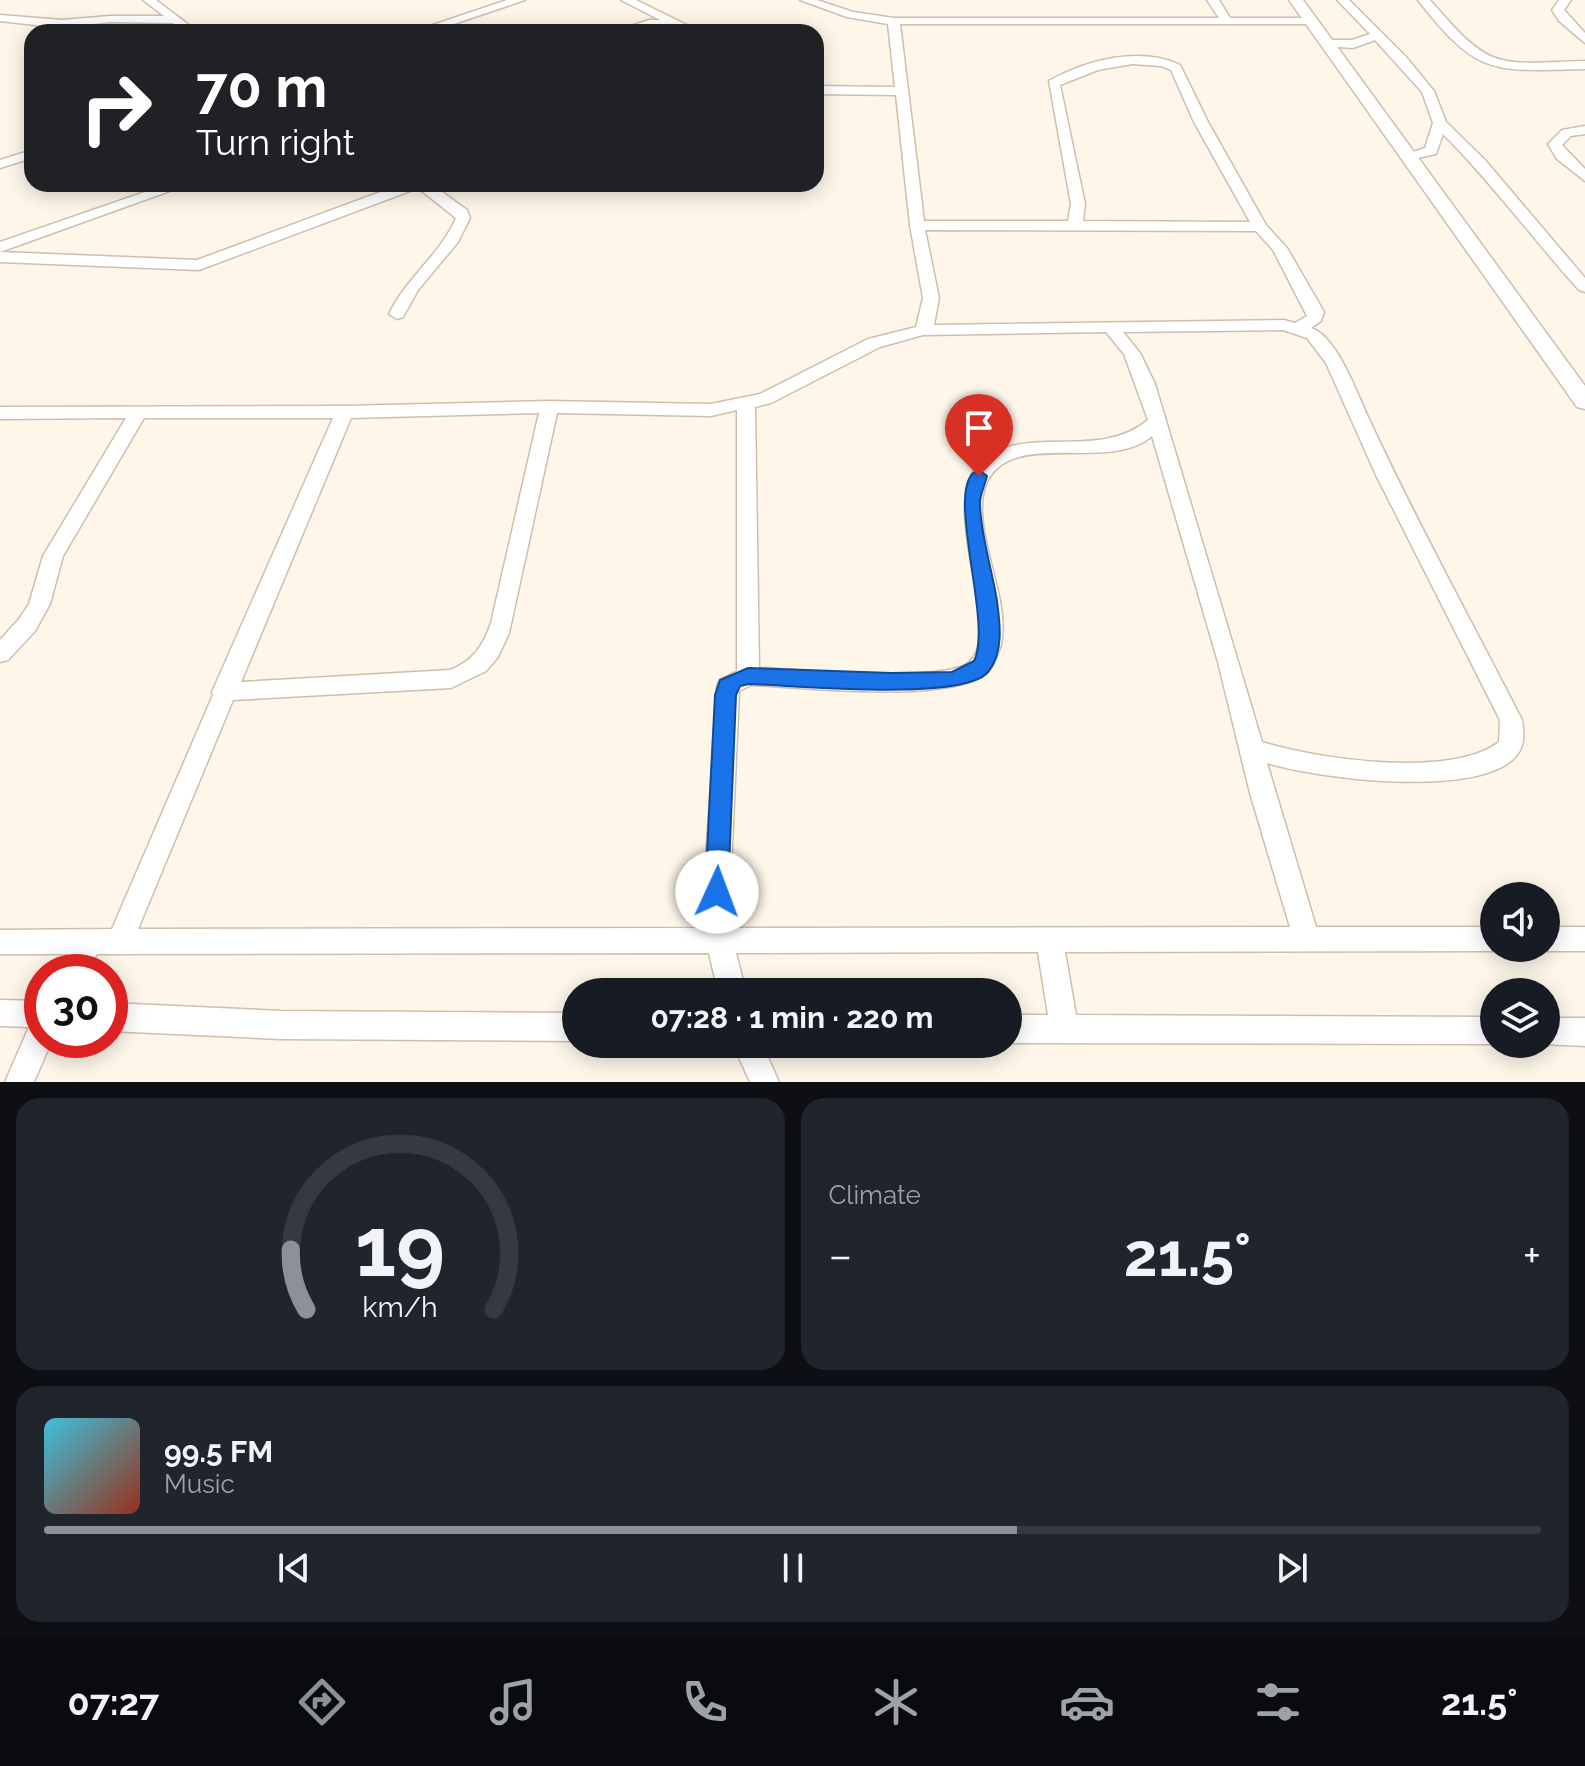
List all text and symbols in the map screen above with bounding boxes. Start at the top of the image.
text: 70 m [196,54,327,120]
icon: right [64,56,168,160]
text: Turn right [196,121,355,163]
pin [945,394,1013,476]
icon: arrive [957,406,1001,450]
position arrow [675,850,759,934]
map controls [1480,882,1560,1058]
button: sound [1480,882,1560,962]
speed limit sign: 30 [24,954,128,1058]
button: layers [1480,978,1560,1058]
text: 07:28 · 1 min · 220 m [650,1000,934,1035]
text: Climate [829,1180,921,1210]
text: 19 [355,1198,445,1295]
text: 21.5° [1124,1220,1251,1290]
text: − [829,1230,852,1281]
text: + [1523,1230,1541,1281]
text: km/h [363,1290,438,1324]
text: 99.5 FM [164,1434,273,1469]
text: Music [164,1469,235,1499]
icon: previous [272,1546,316,1590]
icon: pause [771,1546,815,1590]
icon: next [1270,1546,1314,1590]
icon: directions [294,1674,350,1730]
icon: music [485,1674,541,1730]
icon: phone [677,1674,733,1730]
icon: climate [868,1674,924,1730]
icon: car [1059,1674,1115,1730]
icon: filters [1250,1674,1306,1730]
text: 07:27 [68,1681,159,1723]
text: 21.5° [1441,1681,1517,1723]

